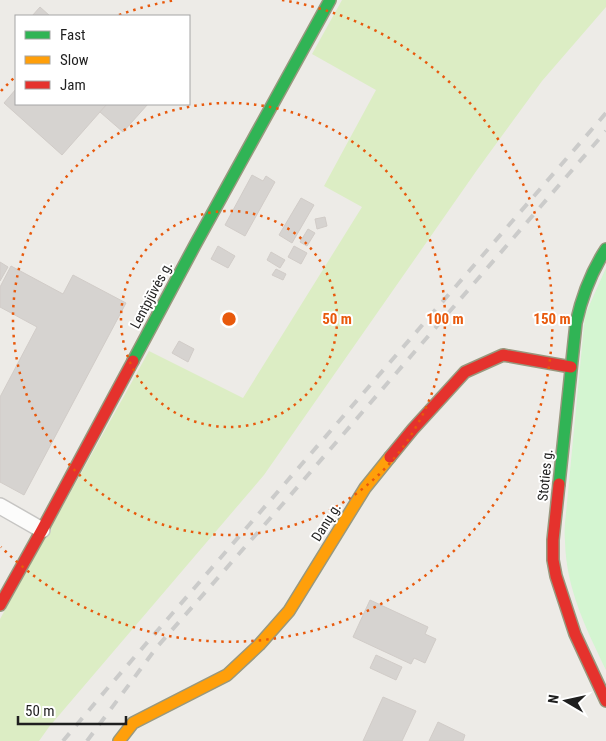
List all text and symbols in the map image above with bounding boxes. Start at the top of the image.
legend [15,15,190,105]
text: Fast [60,26,85,44]
text: Slow [60,51,89,69]
text: Jam [60,76,86,94]
street label: Lentpjūvės g. [127,259,175,331]
centre of rings [220,310,238,328]
text: 50 m [322,310,352,328]
text: 100 m [426,310,464,328]
text: 150 m [533,310,571,328]
street label: Stoties g. [534,448,556,502]
street label: Danų g. [308,500,344,544]
north arrow [541,676,591,726]
text: N [545,693,562,704]
scale bar [18,694,125,726]
text: 50 m [25,702,55,720]

